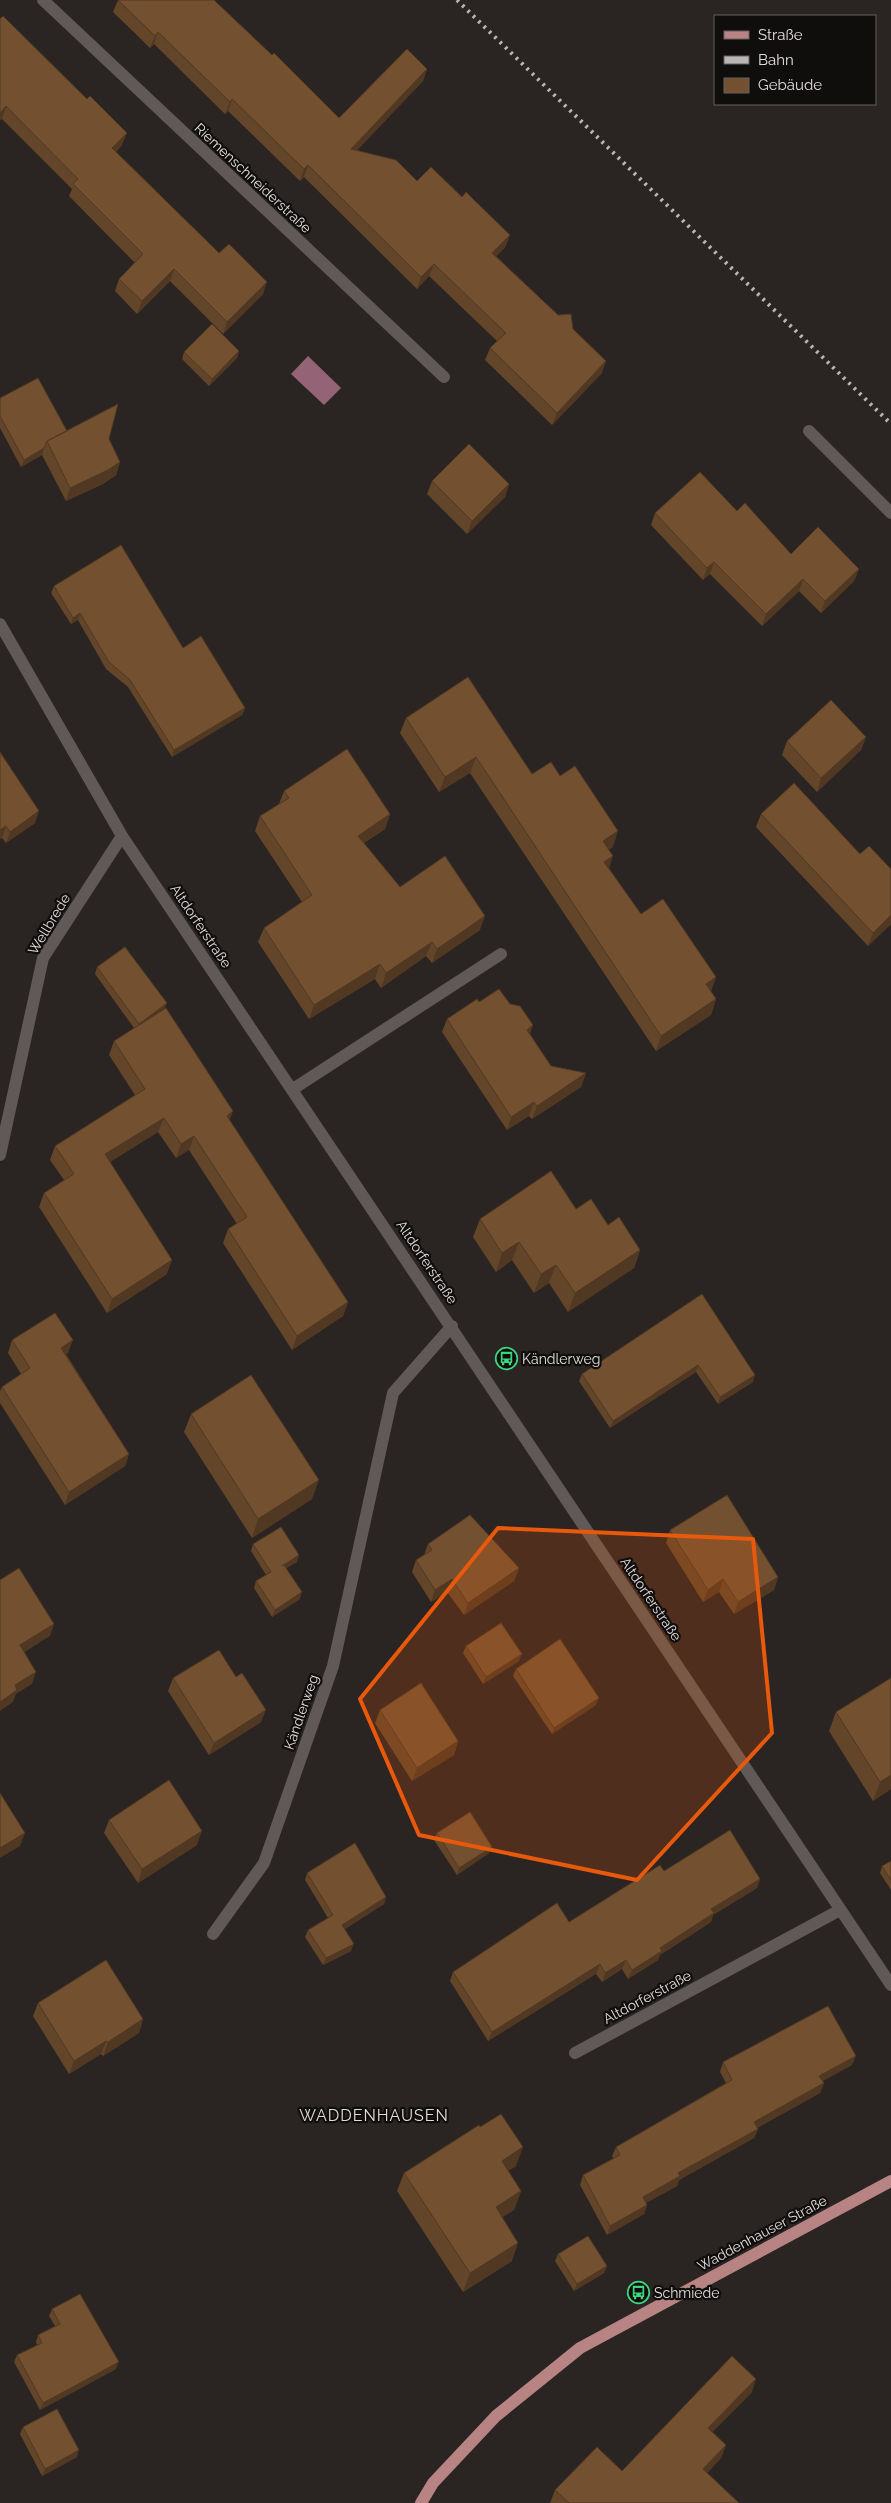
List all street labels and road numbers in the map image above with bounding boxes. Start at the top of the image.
street label: Riemenschneiderstraße [191,120,315,236]
street label: Altdorferstraße [167,881,235,971]
street label: Wellbrede [25,891,73,957]
street label: Altdorferstraße [393,1217,461,1307]
street label: Altdorferstraße [617,1554,685,1644]
street label: Kändlerweg [281,1672,321,1752]
street label: Altdorferstraße [600,1967,694,2027]
street label: Waddenhauser Straße [695,2192,829,2274]

